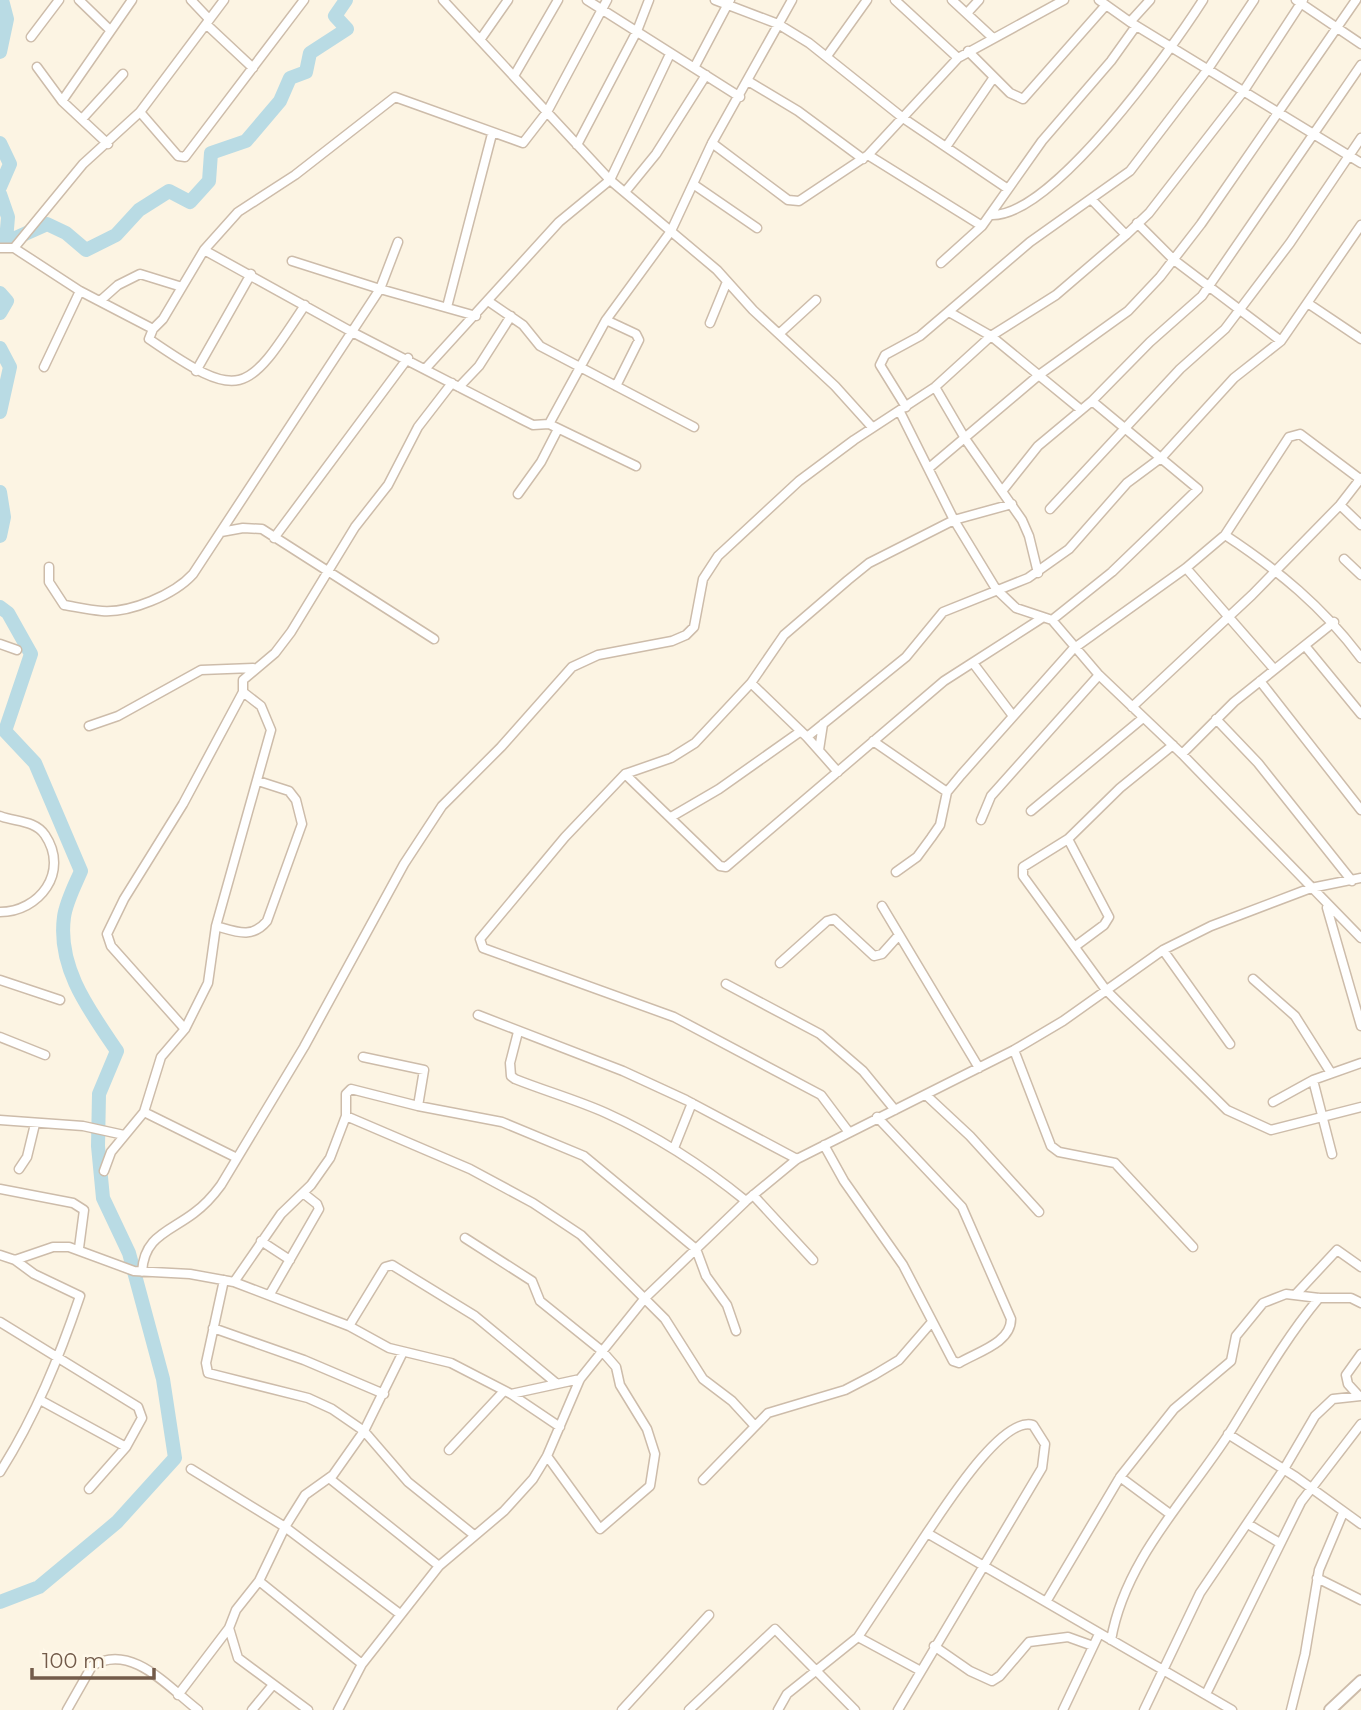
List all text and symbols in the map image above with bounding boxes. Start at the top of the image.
scale bar [32,1636,154,1680]
text: 100 m [42,1648,105,1673]

